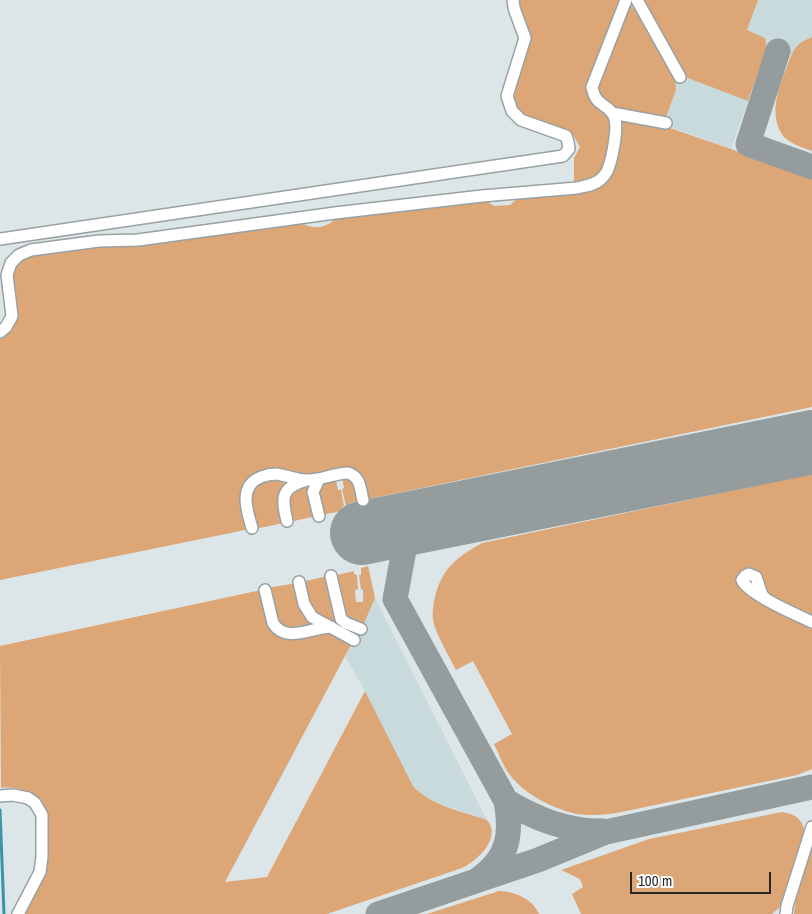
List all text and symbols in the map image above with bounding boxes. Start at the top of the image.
scale bar [632,862,773,894]
text: 100 m [638,870,672,891]

